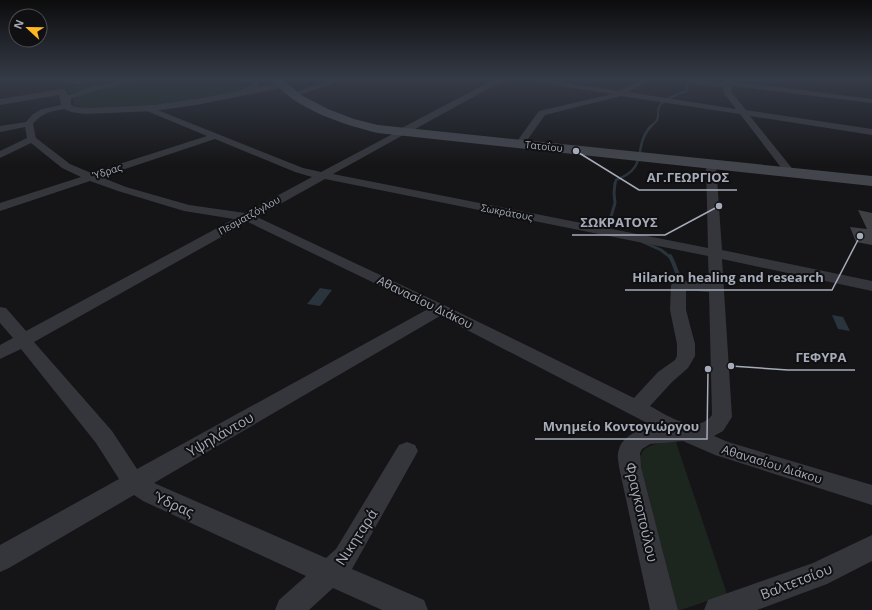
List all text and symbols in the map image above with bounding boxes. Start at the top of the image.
north arrow [8,8,48,48]
text: N [10,17,27,31]
street label: Τατοΐου [524,137,564,155]
street label: Ύδρας [90,160,124,183]
callout: ΑΓ.ΓΕΩΡΓΙΟΣ [639,165,737,190]
text: ΑΓ.ΓΕΩΡΓΙΟΣ [647,168,730,186]
street label: Πεσματζόγλου [216,192,282,238]
street label: Σωκράτους [480,200,534,224]
callout: ΣΩΚΡΑΤΟΥΣ [572,210,665,235]
text: ΣΩΚΡΑΤΟΥΣ [580,213,658,231]
callout: Hilarion healing and research [625,265,832,290]
text: Hilarion healing and research [632,268,824,286]
street label: Αθανασίου Διάκου [374,272,476,332]
callout: ΓΕΦΥΡΑ [788,345,855,370]
text: ΓΕΦΥΡΑ [796,348,847,366]
street label: Υψηλάντου [183,407,257,461]
callout: Μνημείο Κοντογιώργου [535,414,707,439]
text: Μνημείο Κοντογιώργου [543,417,699,435]
street label: Αθανασίου Διάκου [720,441,824,487]
street label: Φραγκοπούλου [621,460,663,564]
street label: Ύδρας [150,486,197,521]
street label: Νικηταρά [331,505,381,569]
street label: Βαλτετσίου [757,559,835,603]

